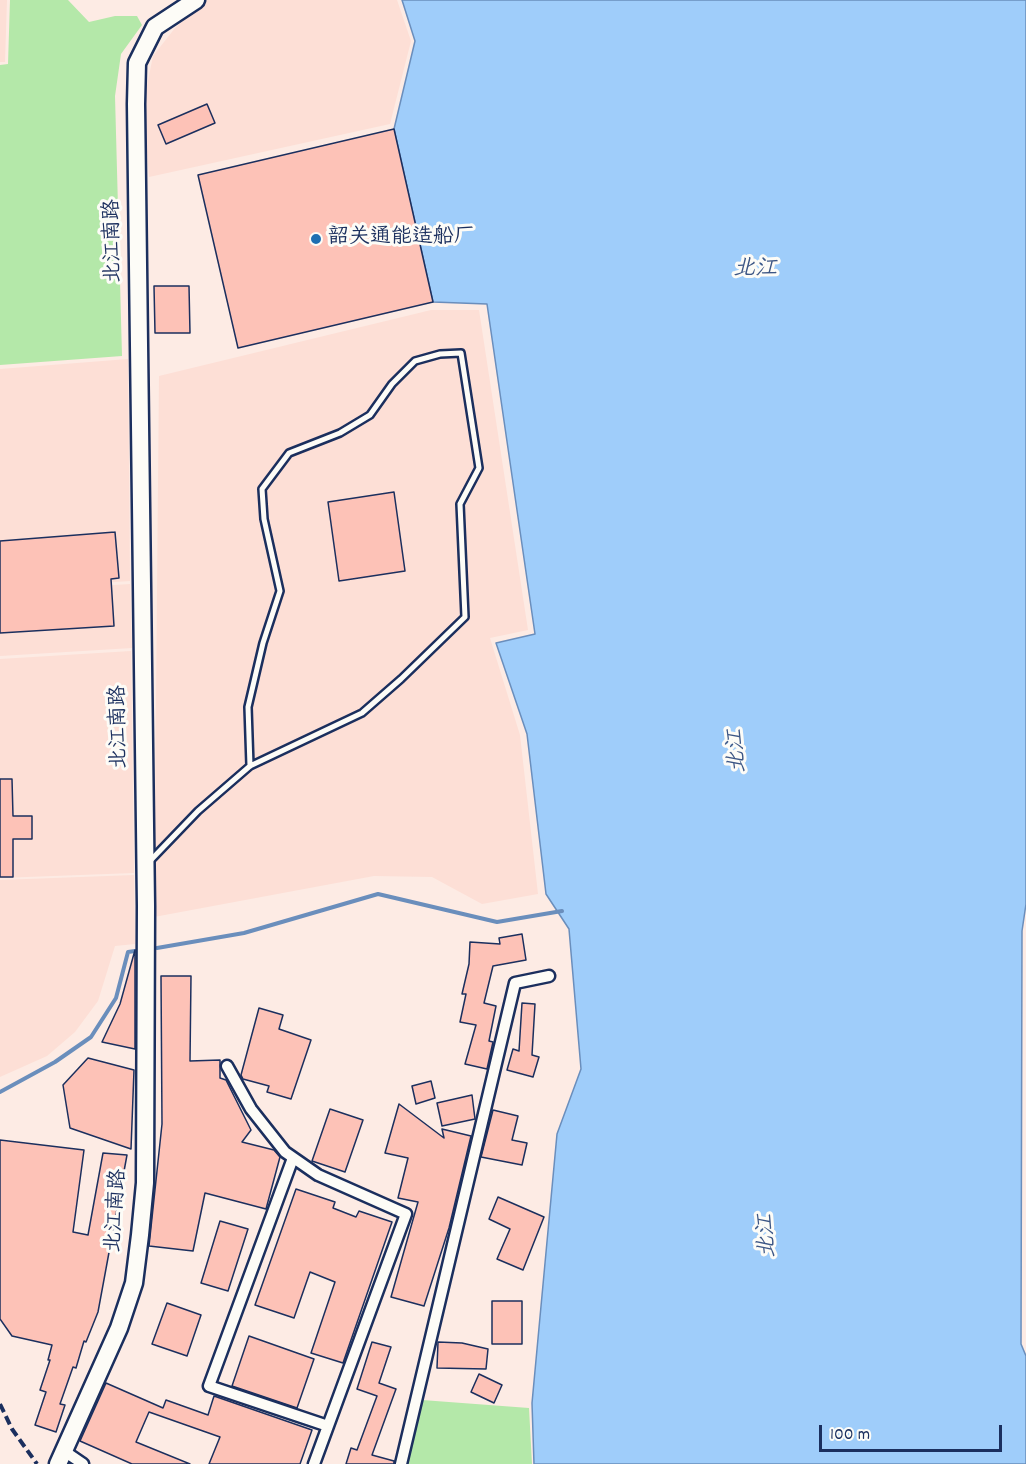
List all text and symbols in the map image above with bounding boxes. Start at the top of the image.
street label: 北江南路 [102,199,128,283]
place label: 韶关通能造船厂 [328,226,475,252]
marker: 韶关通能造船厂 [309,232,323,246]
water label: 北江 [733,258,777,284]
street label: 北江南路 [108,685,134,769]
water label: 北江 [724,728,754,774]
street label: 北江南路 [103,1168,133,1254]
water label: 北江 [755,1213,783,1259]
scale bar [822,1413,1005,1451]
text: 100 m [830,1423,870,1448]

